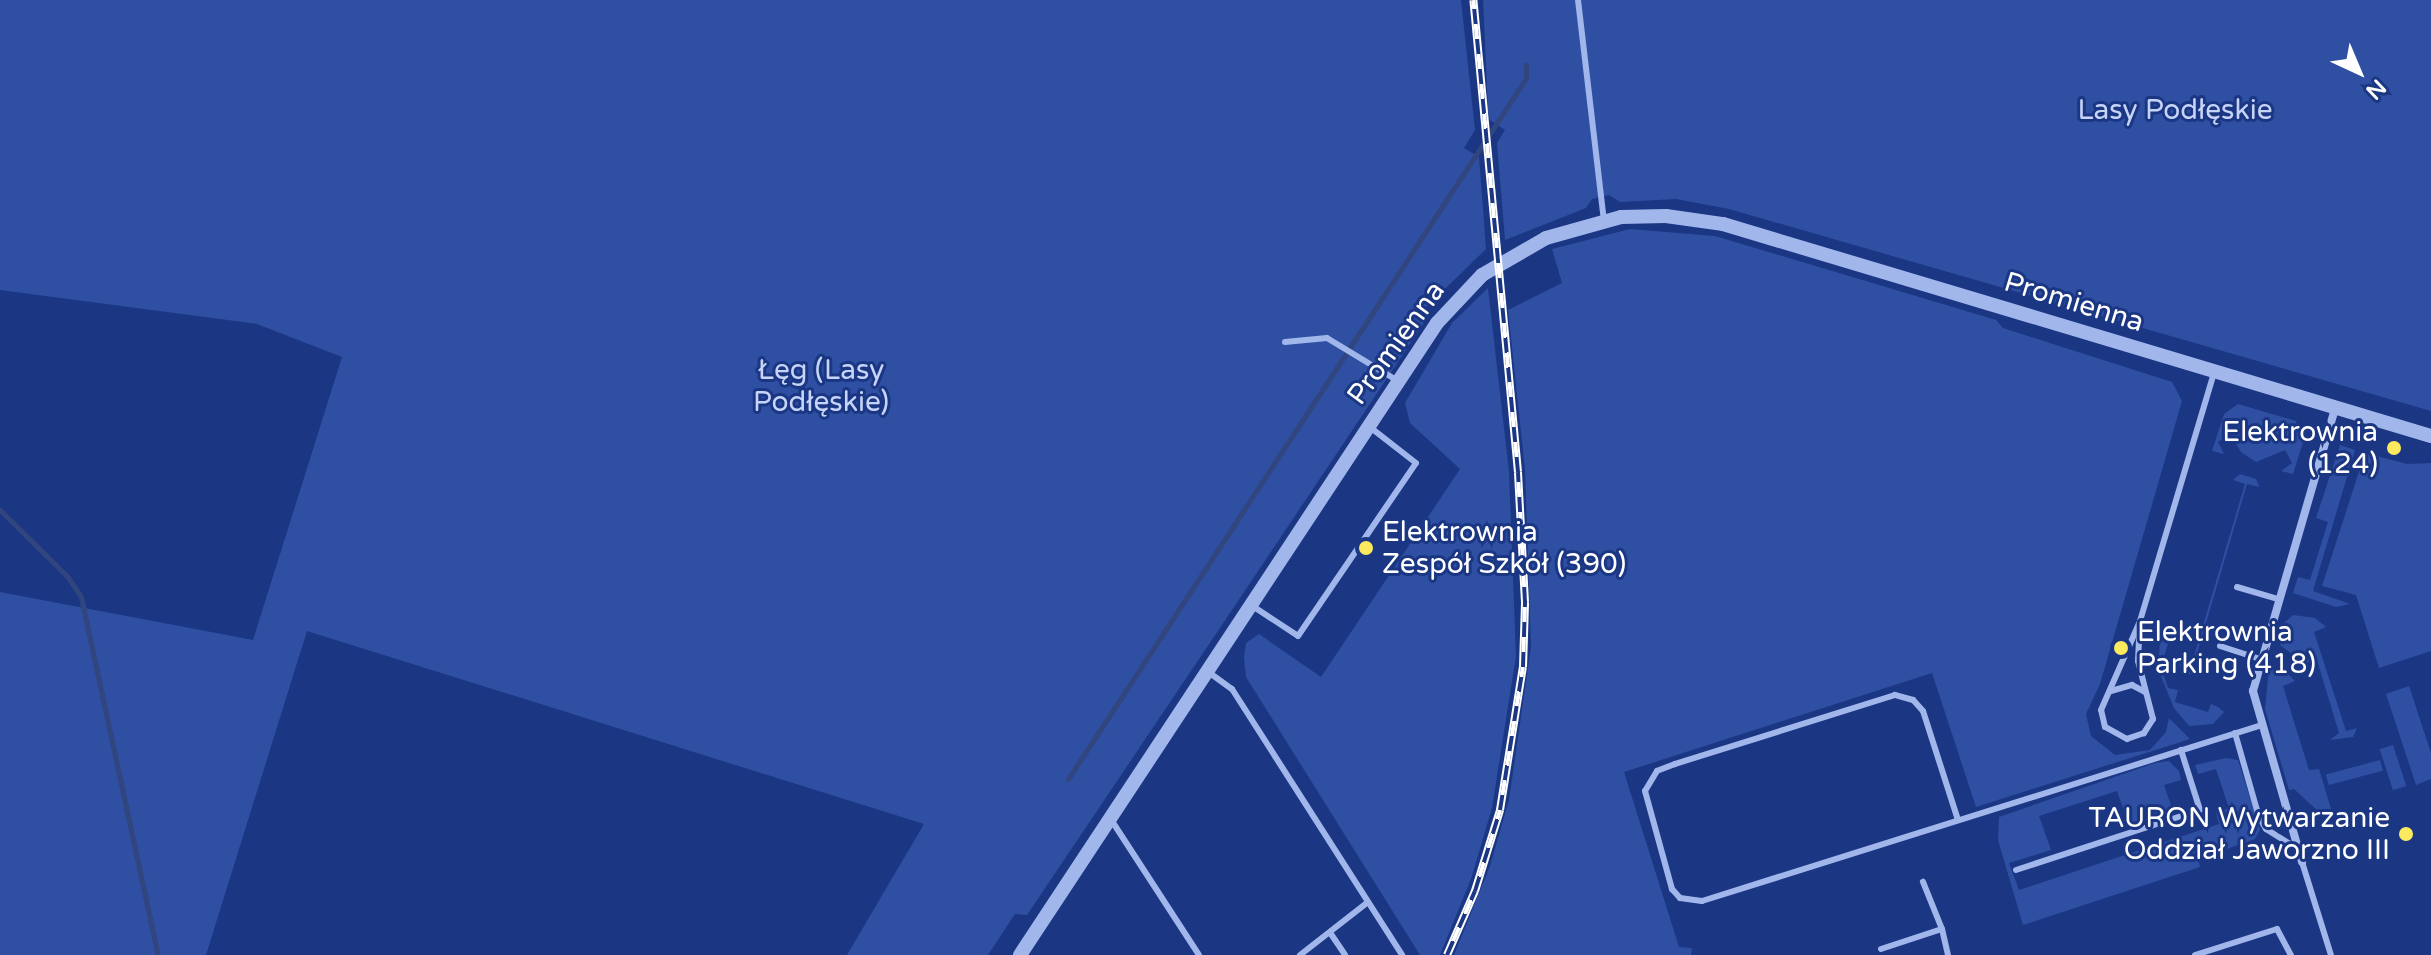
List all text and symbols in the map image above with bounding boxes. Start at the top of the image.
north arrow [2319,32,2399,112]
text: N [2360,74,2391,105]
park label: Lasy Podłęskie [2077,93,2273,127]
street label: Promienna [2000,265,2148,339]
street label: Promienna [1340,275,1452,411]
park label: Łęg (Lasy Podłęskie) [753,353,889,419]
place label: Elektrownia (124) [2222,415,2378,481]
marker: Elektrownia (124) [2385,439,2403,457]
place label: Elektrownia Zespół Szkół (390) [1382,515,1626,581]
marker: Elektrownia Zespół Szkół (390) [1357,539,1375,557]
place label: Elektrownia Parking (418) [2137,615,2316,681]
marker: Elektrownia Parking (418) [2112,639,2130,657]
place label: TAURON Wytwarzanie Oddział Jaworzno III [2088,801,2390,867]
marker: TAURON Wytwarzanie Oddział Jaworzno III [2397,825,2415,843]

